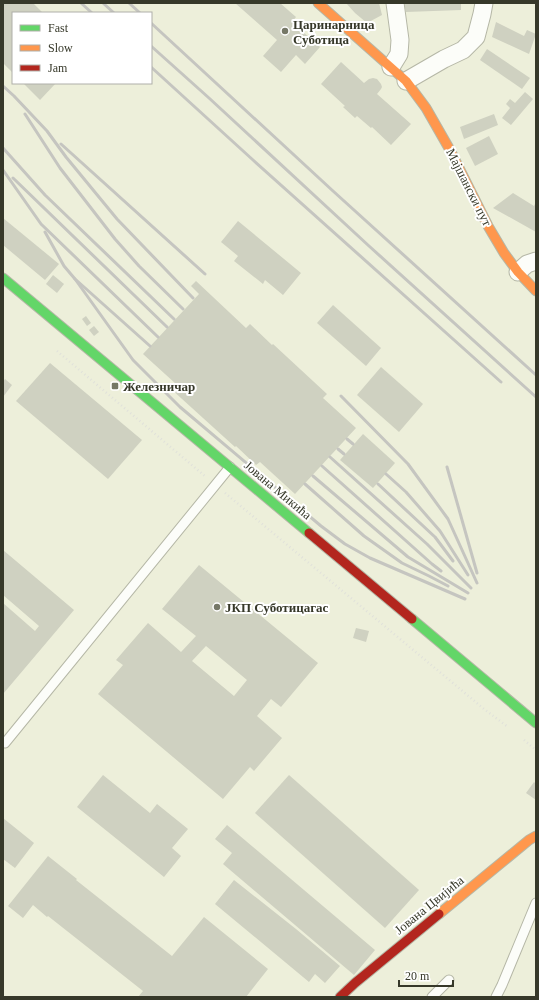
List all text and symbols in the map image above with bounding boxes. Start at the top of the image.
legend [12,12,152,84]
place label: Царинарница Суботица [293,17,375,47]
text: Fast [48,21,69,35]
marker: Царинарница Суботица [280,26,290,36]
text: Slow [48,41,73,55]
text: Jam [48,61,68,75]
street label: Мајшански пут [443,146,495,229]
place label: Железничар [123,379,195,394]
marker: Железничар [110,381,120,391]
street label: Јована Микића [241,457,315,523]
place label: ЈКП Суботицагас [225,600,329,615]
marker: ЈКП Суботицагас [212,602,222,612]
street label: Јована Цвијића [391,872,467,937]
scale bar [399,962,453,988]
text: 20 m [405,969,430,983]

